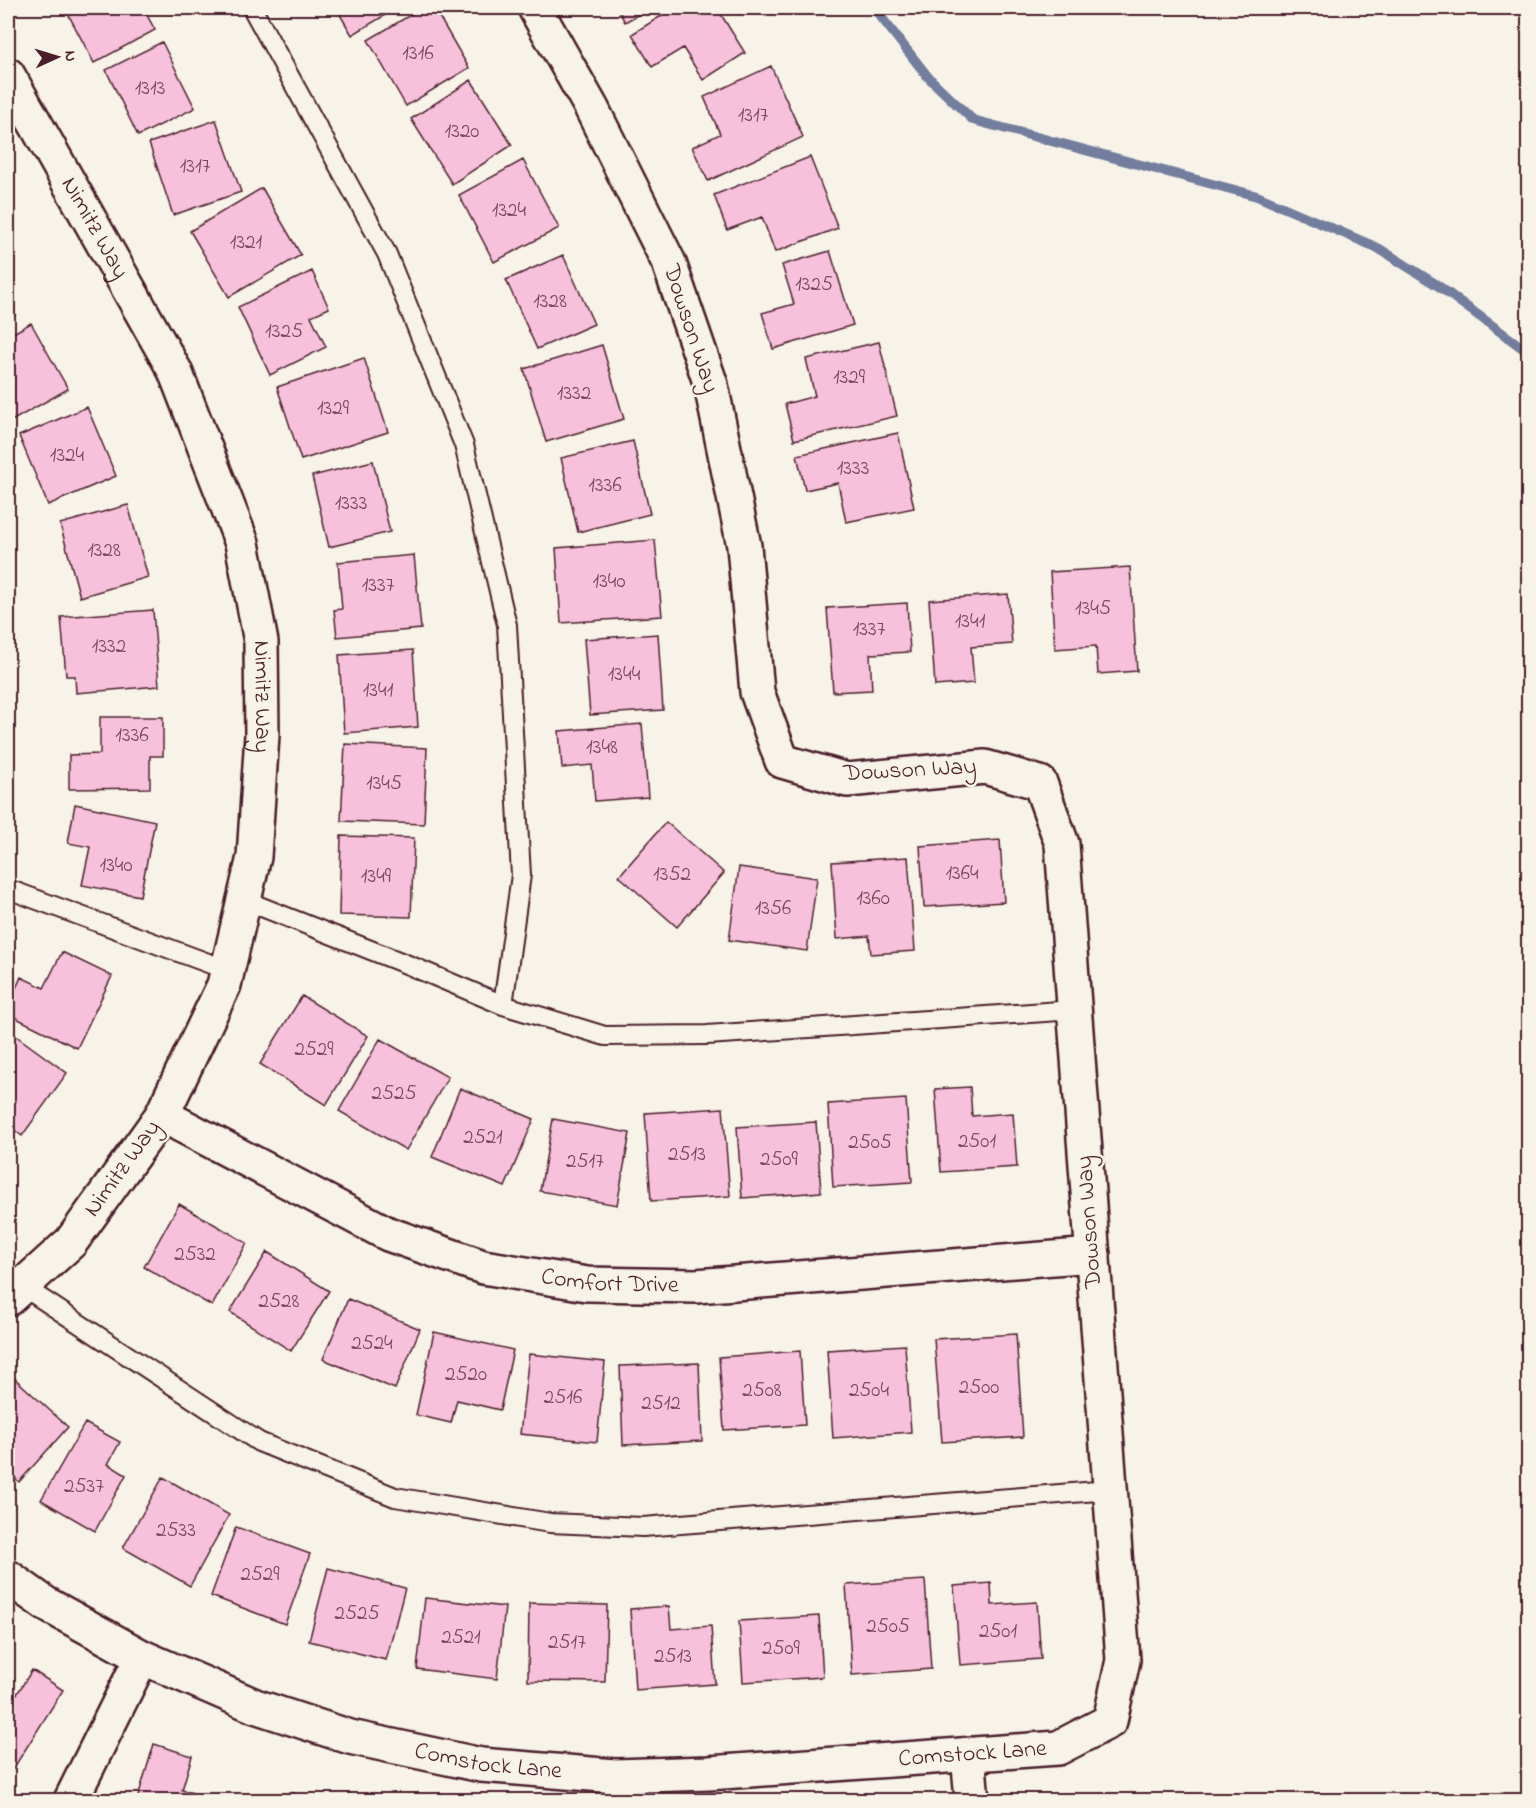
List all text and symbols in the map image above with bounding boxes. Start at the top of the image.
north arrow [27,27,87,87]
house number: 1316 [402,39,434,69]
text: N [58,50,82,63]
house number: 1313 [135,74,165,104]
house number: 1317 [738,101,769,131]
house number: 1320 [445,117,479,147]
house number: 1317 [180,152,211,182]
street label: Nimitz Way [52,171,137,286]
house number: 1324 [492,196,527,226]
house number: 1321 [230,228,263,258]
street label: Dowson Way [652,259,727,398]
house number: 1325 [795,270,833,300]
house number: 1328 [533,287,567,317]
house number: 1325 [265,317,303,347]
house number: 1329 [833,363,866,393]
house number: 1332 [557,379,591,409]
house number: 1329 [317,394,350,424]
house number: 1324 [50,441,85,471]
house number: 1333 [837,454,869,484]
house number: 1336 [588,471,622,501]
house number: 1333 [335,489,367,519]
house number: 1328 [87,536,121,566]
house number: 1340 [592,567,626,597]
house number: 1337 [362,571,395,601]
house number: 1345 [1075,594,1111,624]
house number: 1341 [955,607,986,637]
house number: 1337 [853,615,886,645]
house number: 1332 [92,632,126,662]
street label: Nimitz Way [242,640,280,754]
house number: 1344 [608,660,641,690]
house number: 1341 [363,676,394,706]
house number: 1336 [115,721,149,751]
house number: 1348 [586,733,618,763]
street label: Dowson Way [842,750,978,793]
house number: 1345 [366,769,402,799]
house number: 1340 [99,851,133,881]
house number: 1364 [945,859,979,889]
house number: 1352 [653,860,691,890]
house number: 1349 [361,862,392,892]
house number: 1360 [856,884,890,914]
house number: 1356 [755,894,791,924]
house number: 2529 [294,1035,334,1065]
house number: 2525 [372,1079,416,1109]
street label: Nimitz Way [76,1113,171,1225]
house number: 2521 [463,1123,503,1153]
house number: 2501 [958,1127,996,1157]
house number: 2505 [848,1128,892,1158]
house number: 2513 [668,1140,706,1170]
house number: 2509 [760,1145,799,1175]
house number: 2517 [566,1147,604,1177]
street label: Dowson Way [1068,1154,1113,1291]
house number: 2532 [174,1240,216,1270]
street label: Comfort Drive [538,1259,679,1303]
house number: 2528 [259,1287,300,1317]
house number: 2524 [351,1329,393,1359]
house number: 2520 [445,1360,487,1390]
house number: 2500 [959,1373,999,1403]
house number: 2508 [742,1376,782,1406]
house number: 2504 [849,1376,889,1406]
house number: 2516 [544,1383,582,1413]
house number: 2512 [641,1389,681,1419]
house number: 2537 [64,1472,104,1502]
house number: 2533 [156,1516,196,1546]
house number: 2529 [240,1560,280,1590]
house number: 2525 [335,1599,379,1629]
house number: 2505 [866,1612,910,1642]
house number: 2501 [979,1617,1017,1647]
house number: 2521 [441,1623,481,1653]
house number: 2517 [548,1628,586,1658]
house number: 2509 [762,1634,801,1664]
house number: 2513 [654,1642,692,1672]
street label: Comstock Lane [897,1731,1048,1777]
street label: Comstock Lane [411,1734,563,1789]

